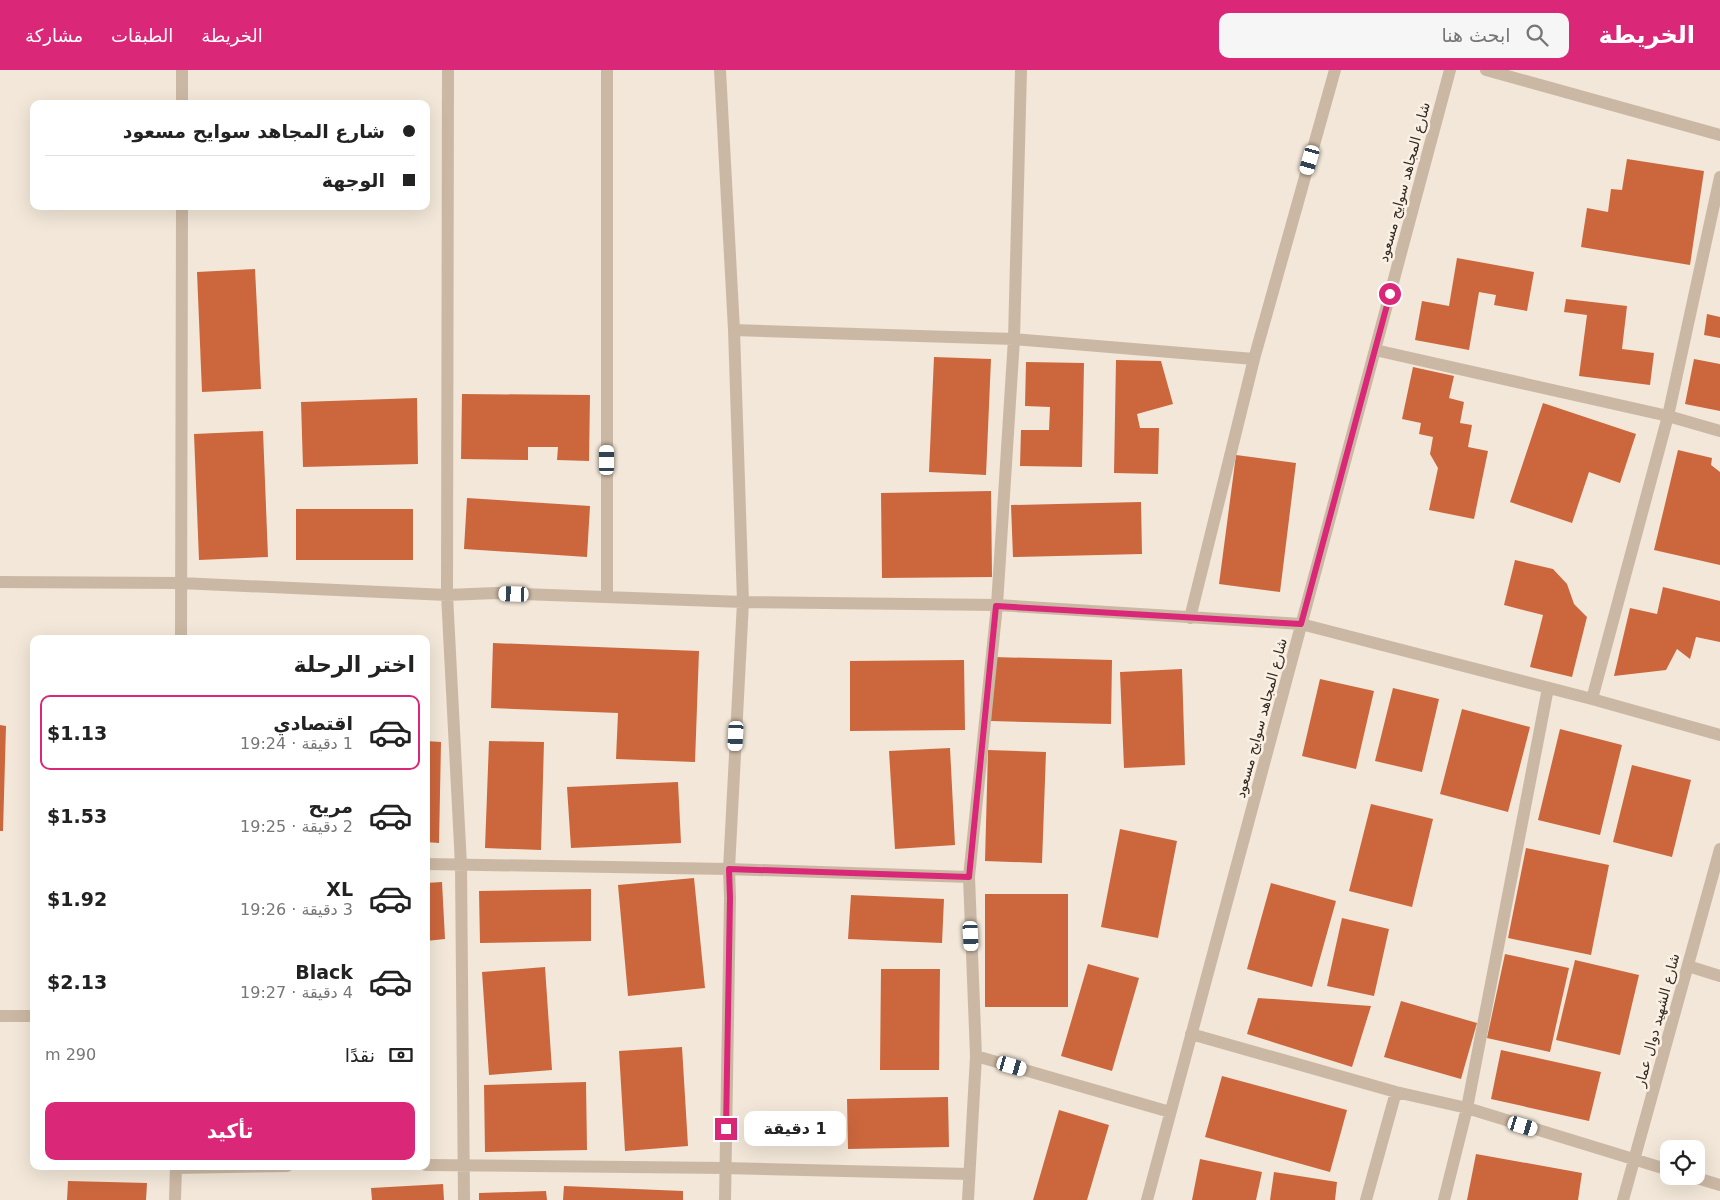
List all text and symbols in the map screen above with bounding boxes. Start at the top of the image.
search box [1219,13,1569,58]
icon: search [1523,21,1551,49]
text: الخريطة [1599,21,1695,49]
text: ابحث هنا [1442,24,1511,46]
text: مشاركة [25,25,83,46]
text: الطبقات [111,25,173,46]
text: الخريطة [201,25,263,46]
street label: شارع المجاهد سوايح مسعود [1375,100,1434,264]
text: شارع المجاهد سوايح مسعود [123,120,385,142]
car [1298,144,1321,176]
text: الوجهة [322,169,385,191]
route start [1379,283,1401,305]
car [599,445,614,475]
car [498,586,529,602]
street label: شارع المجاهد سوايح مسعود [1232,636,1291,800]
text: اختر الرحلة [294,652,415,677]
icon: car [368,710,413,755]
text: اقتصادي [273,712,353,734]
car [727,721,744,751]
text: $1.13 [47,722,107,744]
text: 1 دقيقة · 19:24 [240,734,353,753]
icon: car [368,793,413,838]
text: مريح [309,795,353,817]
text: $1.53 [47,805,107,827]
text: 2 دقيقة · 19:25 [240,817,353,836]
icon: car [368,876,413,921]
text: XL [326,878,353,900]
text: $1.92 [47,888,107,910]
text: 3 دقيقة · 19:26 [240,900,353,919]
car [962,921,979,951]
street label: شارع الشهيد دوال عمار [1631,951,1684,1090]
icon: car [368,959,413,1004]
text: Black [295,961,353,983]
text: $2.13 [47,971,107,993]
text: 4 دقيقة · 19:27 [240,983,353,1002]
icon: cash [387,1041,415,1069]
text: نقدًا [345,1044,375,1066]
text: 290 m [45,1045,96,1064]
car [995,1055,1028,1077]
button: تأكيد [45,1102,415,1160]
callout: 1 دقيقة [744,1112,846,1146]
car [1506,1114,1539,1138]
route end [715,1118,737,1140]
text: 1 دقيقة [763,1119,827,1138]
map controls [1660,1140,1705,1185]
button: locate [1660,1140,1705,1185]

